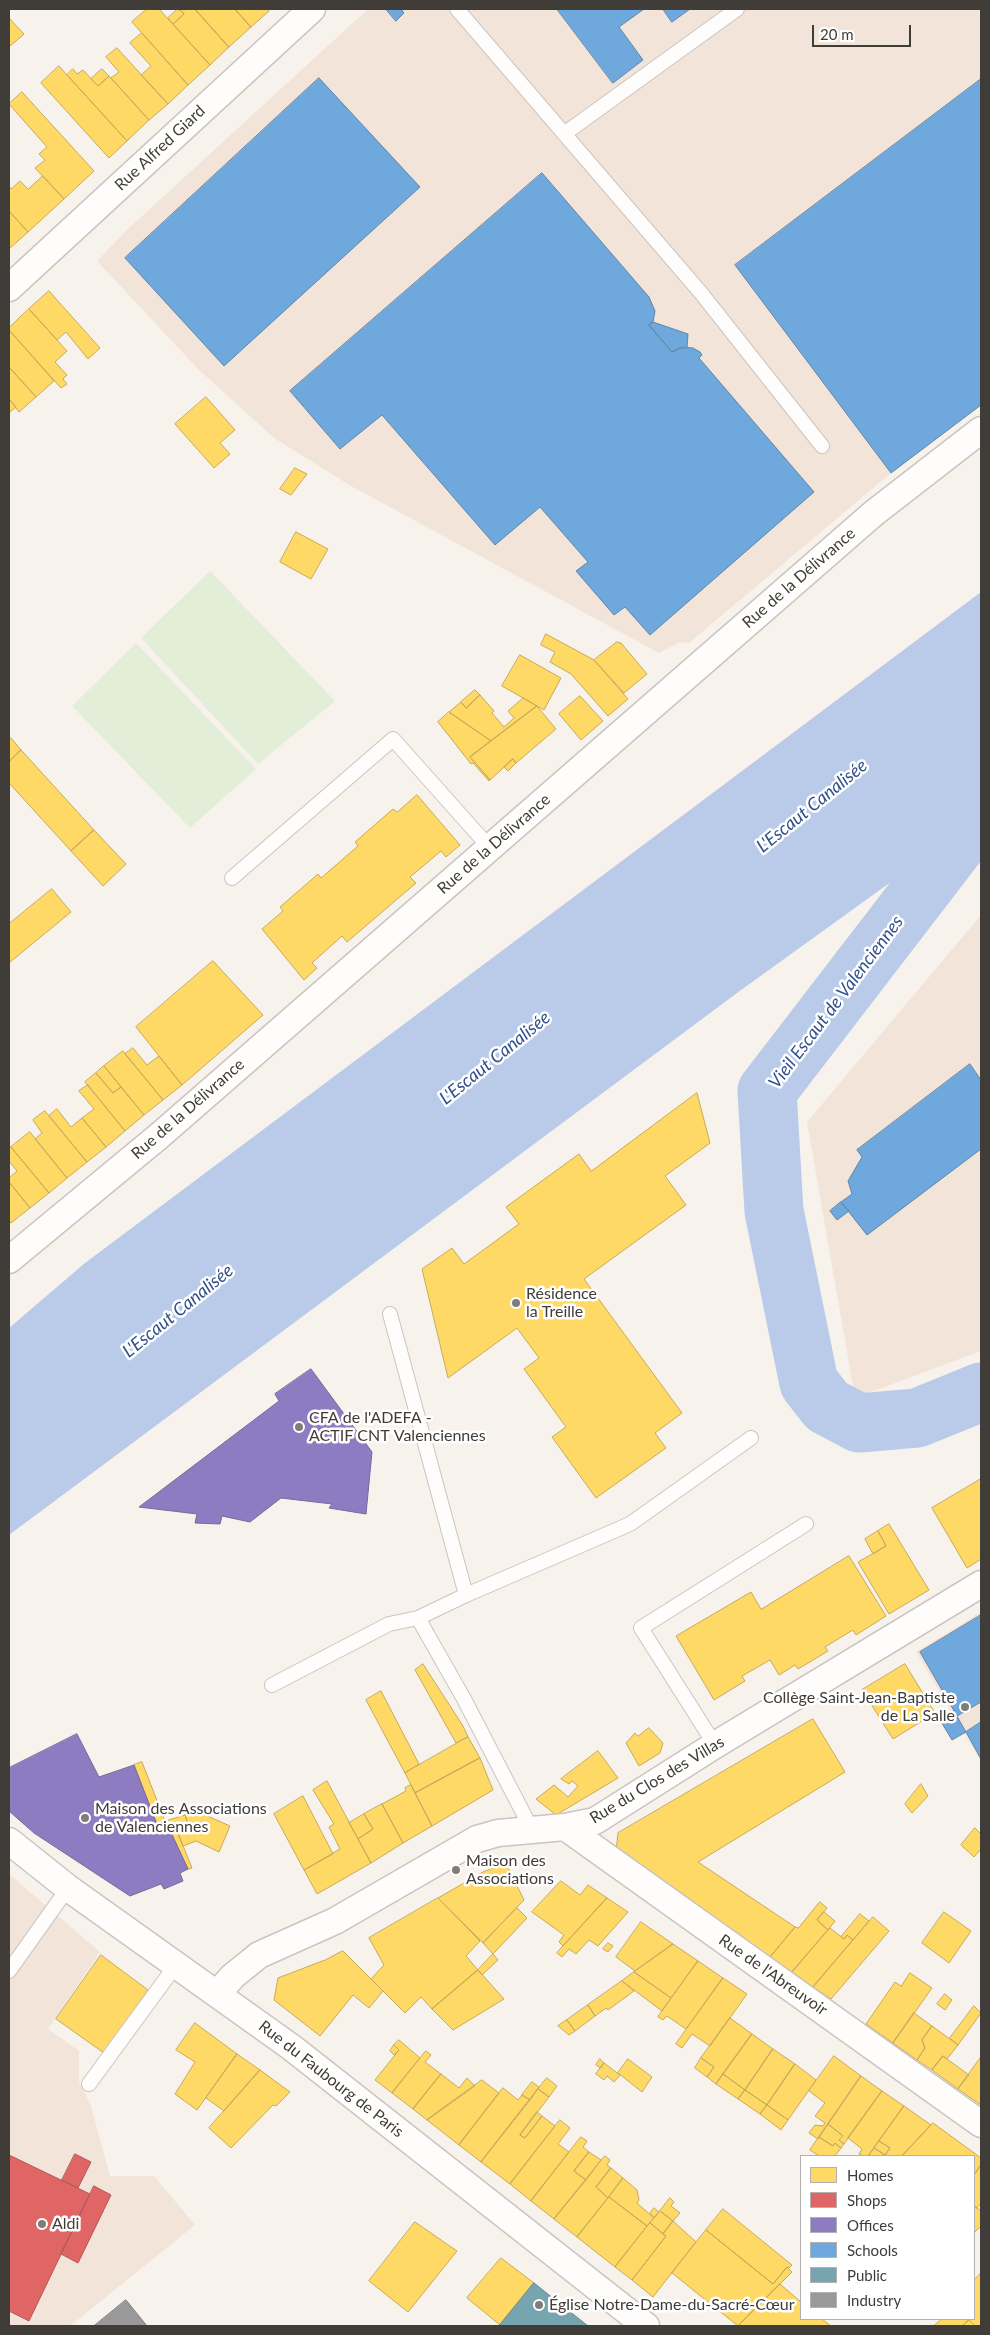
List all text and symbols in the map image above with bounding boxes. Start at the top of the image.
scale bar [815,15,914,47]
text: 20 m [820,25,854,43]
street label: Rue Alfred Giard [111,101,209,195]
street label: Rue de la Délivrance [739,524,859,632]
water label: L'Escaut Canalisée [752,755,872,857]
street label: Rue de la Délivrance [434,790,554,898]
water label: Vieil Escaut de Valenciennes [764,912,908,1092]
water label: L'Escaut Canalisée [435,1007,555,1109]
street label: Rue de la Délivrance [128,1055,248,1163]
water label: L'Escaut Canalisée [118,1260,238,1362]
place label: Résidence la Treille [526,1284,597,1322]
marker: Résidence la Treille [510,1297,522,1309]
place label: CFA de l'ADEFA - ACTIF CNT Valenciennes [309,1408,486,1446]
marker: CFA de l'ADEFA - ACTIF CNT Valenciennes [293,1421,305,1433]
place label: Collège Saint-Jean-Baptiste de La Salle [763,1688,955,1726]
marker: Collège Saint-Jean-Baptiste de La Salle [959,1701,971,1713]
street label: Rue du Clos des Villas [586,1732,728,1828]
place label: Maison des Associations de Valenciennes [95,1799,267,1837]
marker: Maison des Associations de Valenciennes [79,1812,91,1824]
place label: Maison des Associations [466,1851,554,1889]
marker: Maison des Associations [450,1864,462,1876]
street label: Rue de l'Abreuvoir [715,1930,831,2020]
street label: Rue du Faubourg de Paris [255,2017,407,2141]
legend [800,2155,975,2320]
text: Homes [847,2166,893,2184]
text: Shops [847,2191,887,2209]
place label: Aldi [52,2214,79,2234]
text: Offices [847,2216,894,2234]
marker: Aldi [36,2218,48,2230]
text: Schools [847,2241,898,2259]
text: Public [847,2266,887,2284]
text: Industry [847,2291,901,2309]
place label: Église Notre-Dame-du-Sacré-Cœur [549,2295,795,2315]
marker: Église Notre-Dame-du-Sacré-Cœur [533,2299,545,2311]

